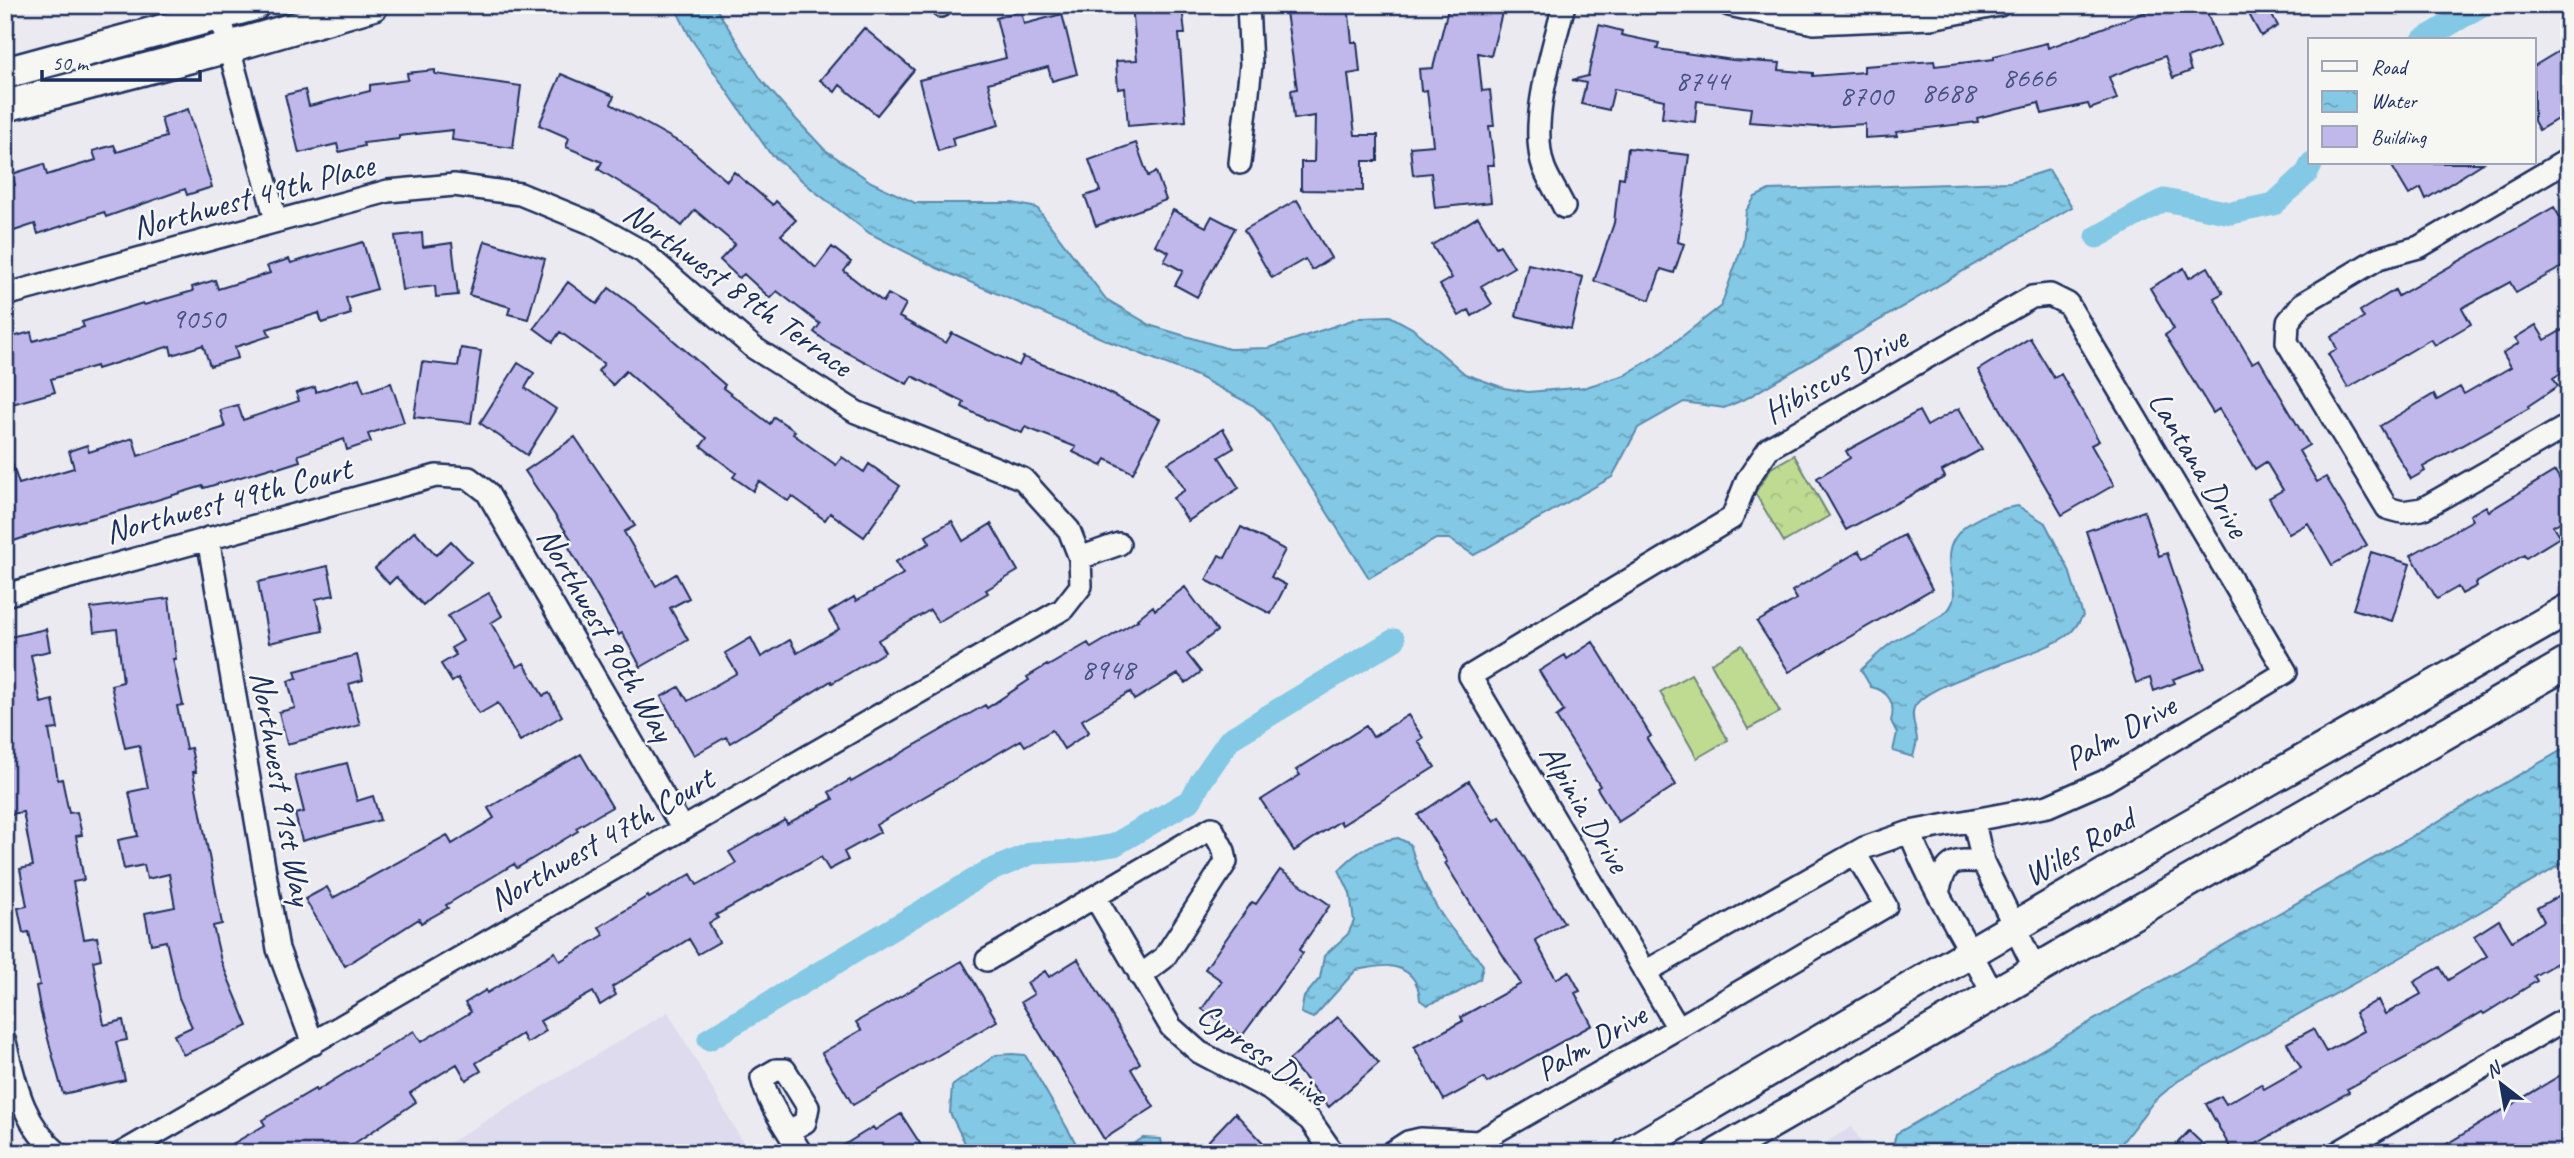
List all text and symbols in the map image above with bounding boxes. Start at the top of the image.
scale bar [42,38,200,82]
legend [2308,38,2536,164]
text: 50 m [52,50,90,76]
text: Road [2371,54,2410,80]
house number: 8666 [2002,58,2058,96]
house number: 8744 [1675,61,1732,99]
house number: 8688 [1921,73,1978,111]
house number: 8700 [1839,76,1896,114]
text: Water [2371,88,2418,114]
text: Building [2371,124,2428,150]
street label: Northwest 49th Place [128,143,381,248]
street label: Northwest 89th Terrace [615,192,863,388]
house number: 9050 [171,299,227,337]
street label: Hibiscus Drive [1755,316,1916,433]
street label: Lantana Drive [2139,383,2260,547]
street label: Northwest 49th Court [100,446,359,553]
street label: Northwest 90th Way [528,519,686,751]
house number: 8948 [1081,650,1138,688]
street label: Northwest 91st Way [241,668,324,911]
street label: Palm Drive [2057,683,2185,780]
street label: Alpinia Drive [1530,736,1641,882]
street label: Northwest 47th Court [481,756,724,920]
street label: Wiles Road [2016,796,2147,896]
street label: Palm Drive [1528,992,1656,1090]
street label: Cypress Drive [1189,993,1338,1117]
north arrow [2466,1050,2536,1120]
text: N [2482,1055,2507,1084]

